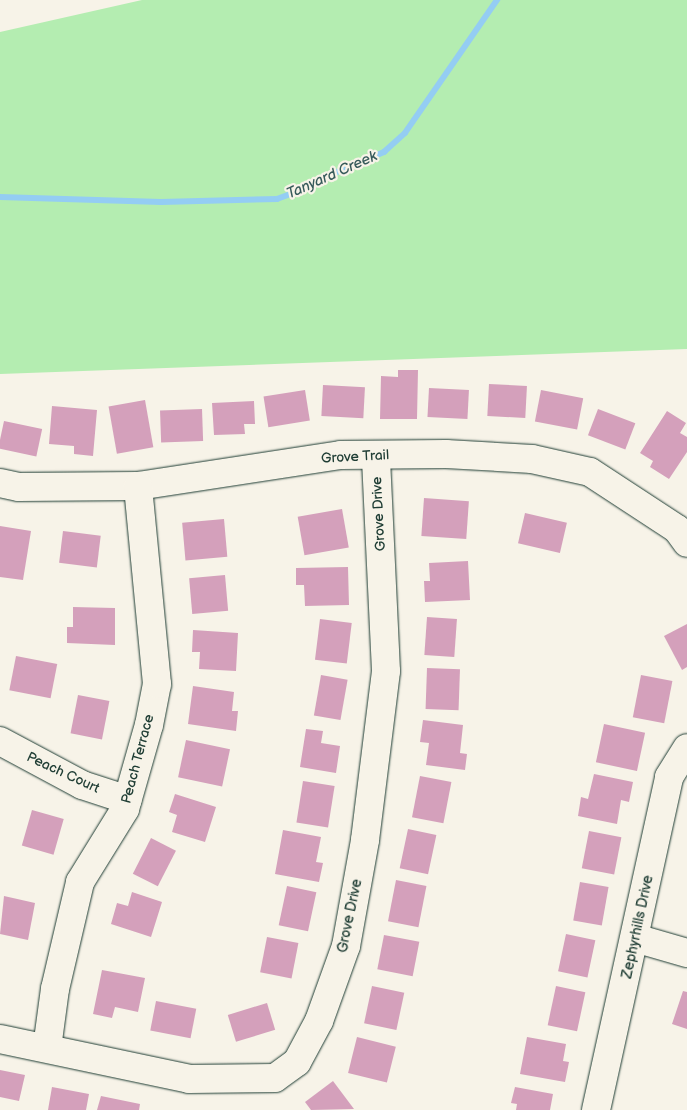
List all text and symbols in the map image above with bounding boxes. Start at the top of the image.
water label: Tanyard Creek [284,147,380,203]
street label: Grove Trail [320,447,390,467]
street label: Grove Drive [369,476,389,552]
street label: Peach Terrace [118,712,158,806]
street label: Peach Court [24,749,102,797]
street label: Zephyrhills Drive [619,874,657,980]
street label: Grove Drive [334,878,366,954]

